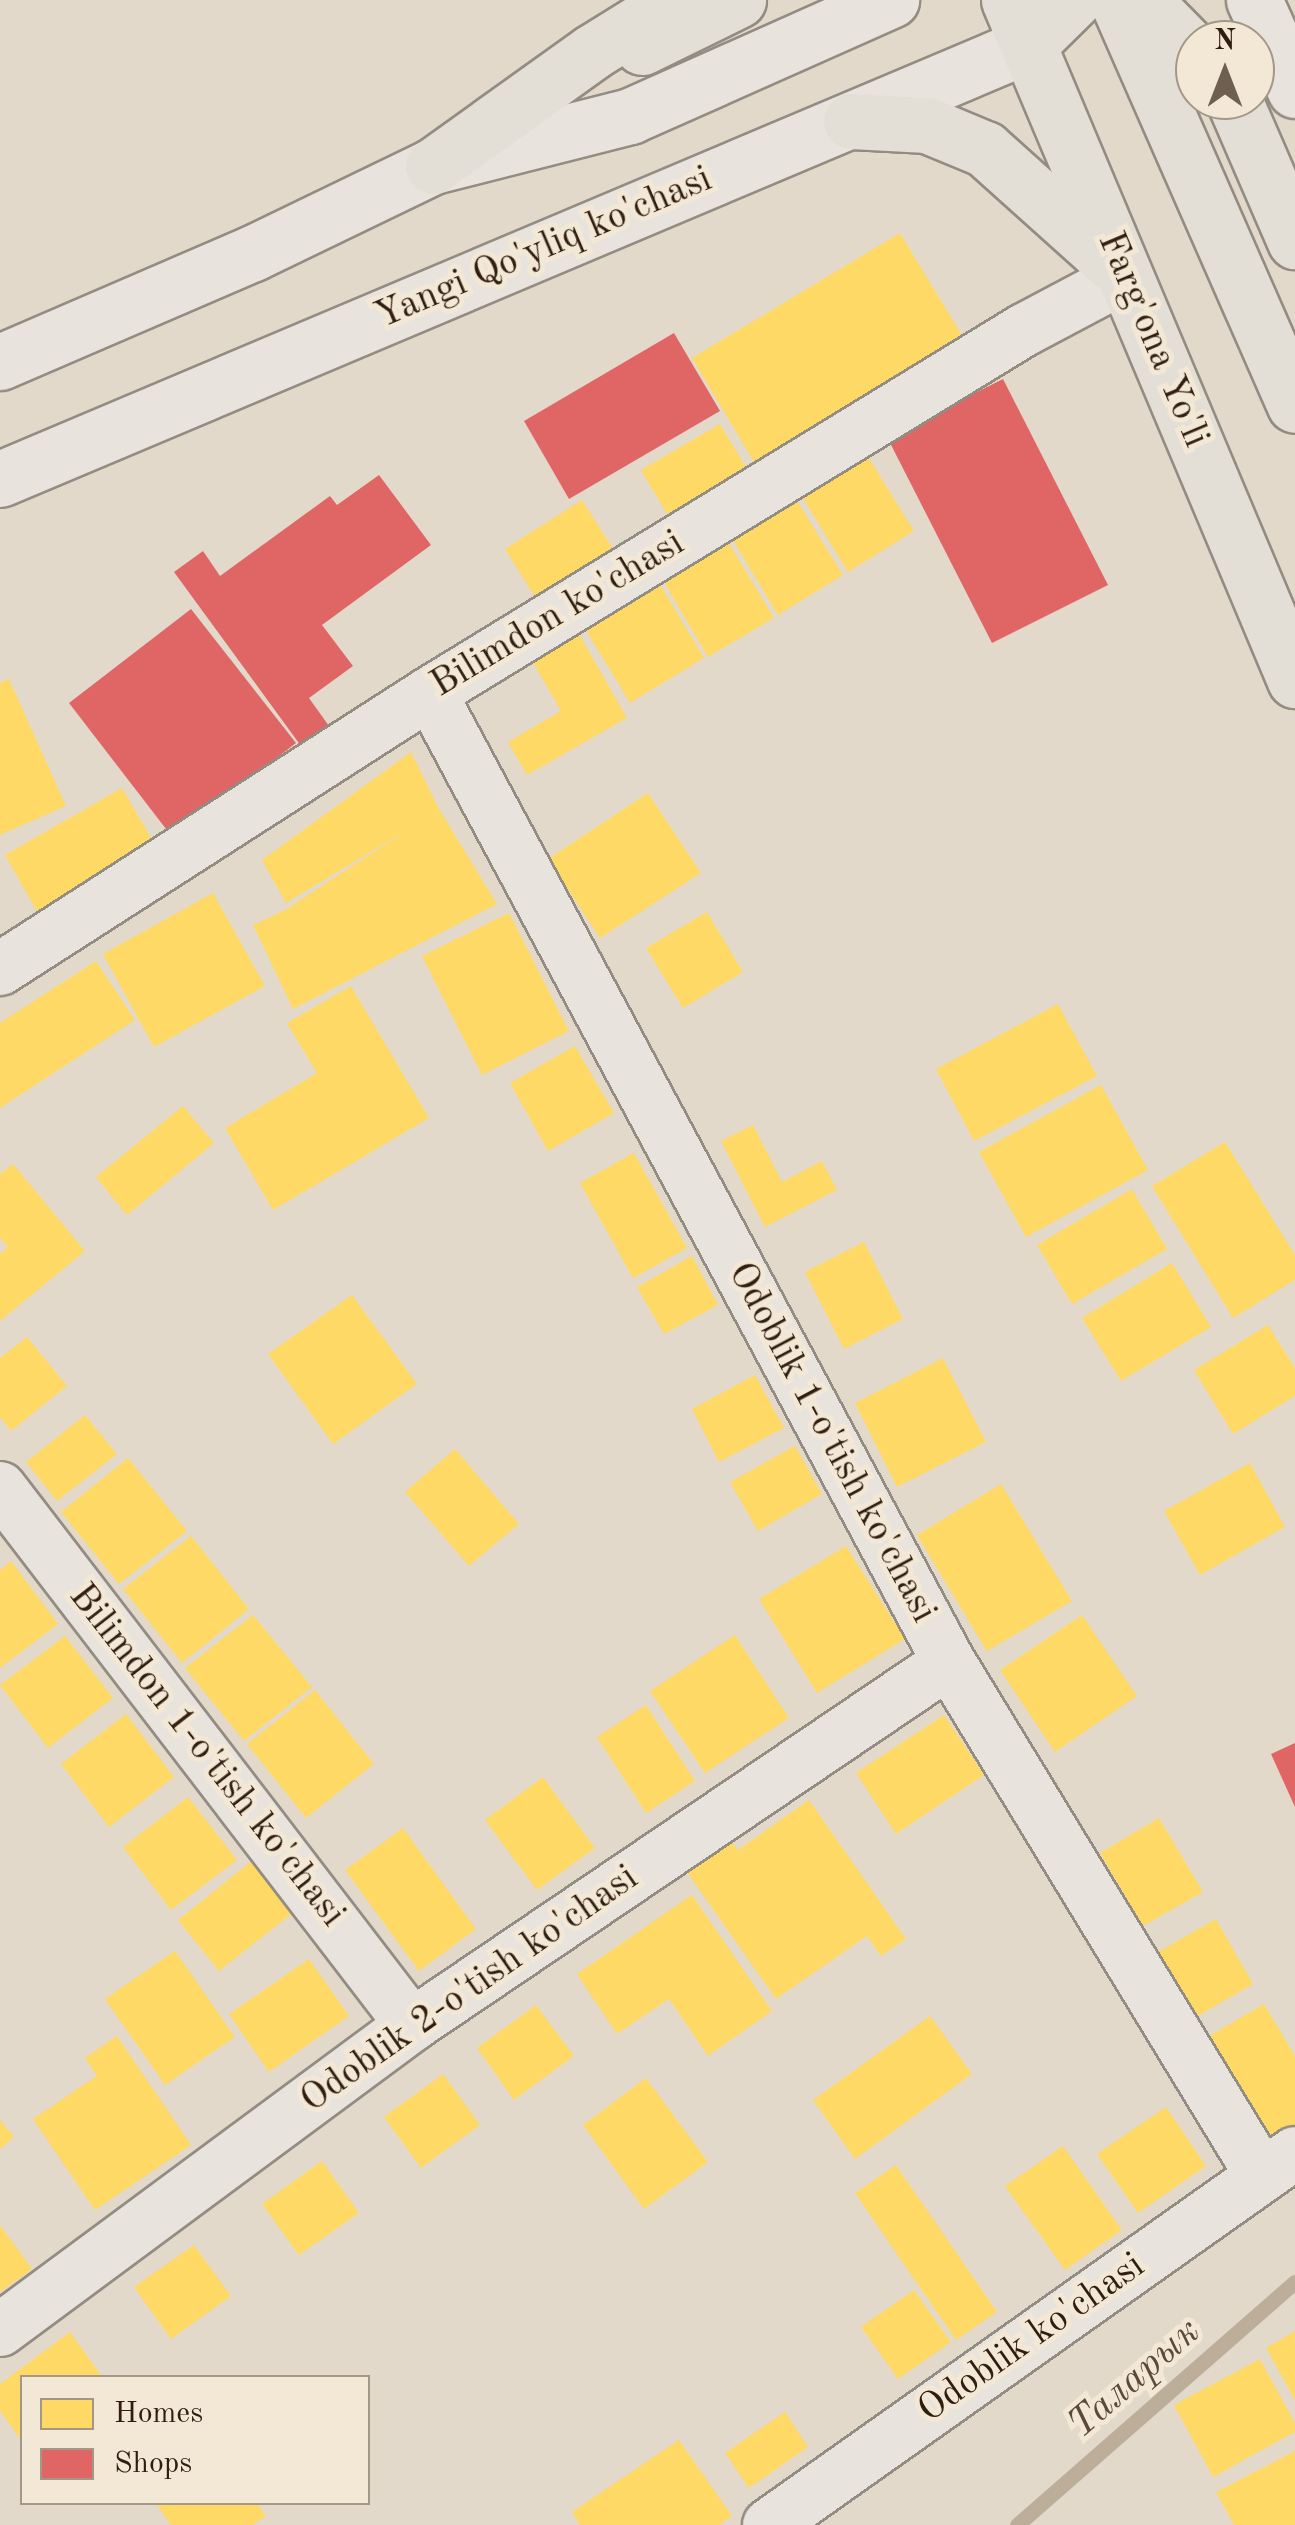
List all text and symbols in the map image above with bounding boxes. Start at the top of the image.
north arrow [1175,20,1275,120]
text: N [1214,28,1236,56]
street label: Yangi Qo'yliq ko'chasi [369,157,719,341]
street label: Farg'ona Yo'li [1086,225,1218,455]
street label: Bilimdon ko'chasi [423,521,693,709]
street label: Odoblik 1-o'tish ko'chasi [717,1255,945,1631]
street label: Bilimdon 1-o'tish ko'chasi [58,1575,354,1937]
street label: Odoblik 2-o'tish ko'chasi [292,1856,648,2124]
street label: Odoblik ko'chasi [910,2244,1154,2434]
water label: Таларык [1059,2309,1211,2449]
legend [20,2375,370,2505]
text: Homes [114,2399,203,2429]
text: Shops [114,2449,192,2479]

